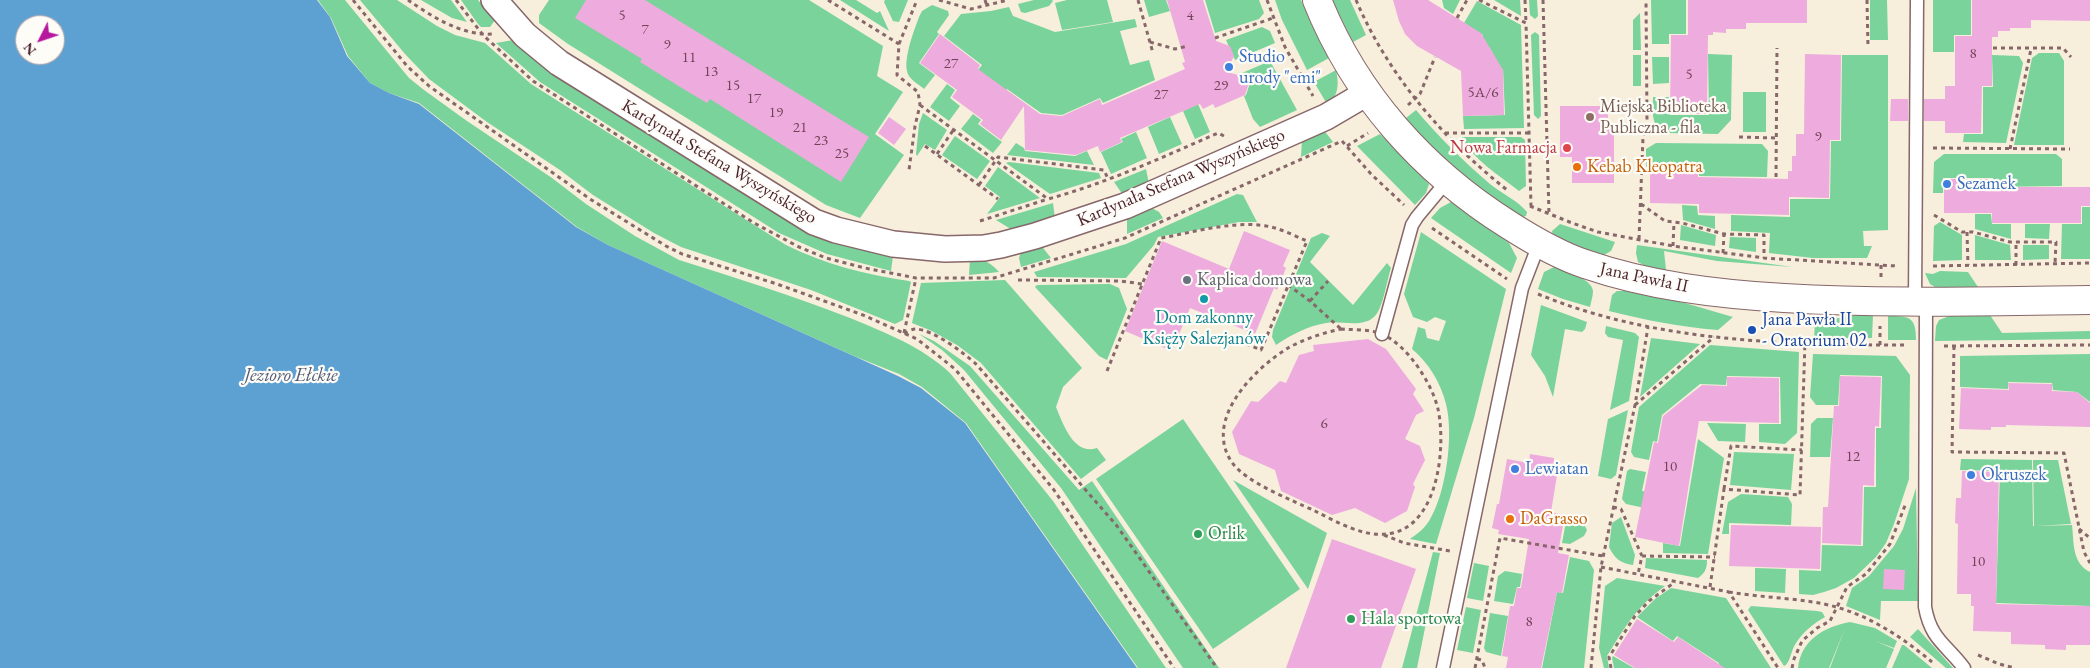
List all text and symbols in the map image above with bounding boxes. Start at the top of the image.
house number: 5 [618,7,626,25]
house number: 4 [1186,7,1194,25]
north arrow [15,15,65,65]
house number: 7 [641,21,649,39]
house number: 9 [663,36,671,54]
text: N [19,39,40,59]
house number: 8 [1969,45,1977,63]
place label: Studio urody "emi" [1239,46,1321,88]
house number: 11 [682,49,696,67]
house number: 27 [944,55,958,73]
marker: Studio urody "emi" [1223,61,1235,73]
house number: 13 [704,63,718,81]
house number: 5 [1685,66,1693,84]
house number: 15 [726,77,740,95]
house number: 29 [1214,77,1228,95]
house number: 5A/6 [1468,84,1498,102]
house number: 27 [1154,86,1168,104]
house number: 17 [747,90,761,108]
street label: Kardynała Stefana Wyszyńskiego [618,95,820,229]
place label: Miejska Biblioteka Publiczna - fila [1600,96,1727,138]
house number: 19 [769,104,783,122]
marker: Miejska Biblioteka Publiczna - fila [1584,111,1596,123]
house number: 21 [793,119,807,137]
street label: Kardynała Stefana Wyszyńskiego [1074,124,1288,232]
house number: 9 [1814,128,1822,146]
house number: 23 [814,132,828,150]
place label: Nowa Farmacja [1450,137,1557,159]
marker: Nowa Farmacja [1561,142,1573,154]
house number: 25 [835,145,849,163]
place label: Kebab Kleopatra [1587,156,1703,178]
marker: Kebab Kleopatra [1571,161,1583,173]
place label: Sezamek [1957,173,2016,195]
marker: Sezamek [1941,178,1953,190]
street label: Jana Pawła II [1598,258,1690,298]
place label: Kaplica domowa [1197,269,1312,291]
marker: Kaplica domowa [1181,274,1193,286]
marker: Dom zakonny Księży Salezjanów [1198,293,1210,305]
place label: Dom zakonny Księży Salezjanów [1142,307,1266,350]
place label: Jana Pawła II - Oratorium 02 [1762,309,1867,352]
marker: Jana Pawła II - Oratorium 02 [1746,324,1758,336]
water label: Jezioro Ełckie [244,365,338,387]
house number: 6 [1320,415,1328,433]
house number: 12 [1846,448,1860,466]
place label: Lewiatan [1525,458,1589,480]
house number: 10 [1663,458,1677,476]
marker: Lewiatan [1509,463,1521,475]
place label: Okruszek [1981,464,2047,486]
marker: Okruszek [1965,469,1977,481]
place label: DaGrasso [1520,508,1588,530]
marker: DaGrasso [1504,513,1516,525]
place label: Orlik [1208,523,1245,545]
marker: Orlik [1192,528,1204,540]
house number: 10 [1971,553,1985,571]
place label: Hala sportowa [1361,608,1461,630]
marker: Hala sportowa [1345,613,1357,625]
house number: 8 [1525,613,1533,631]

